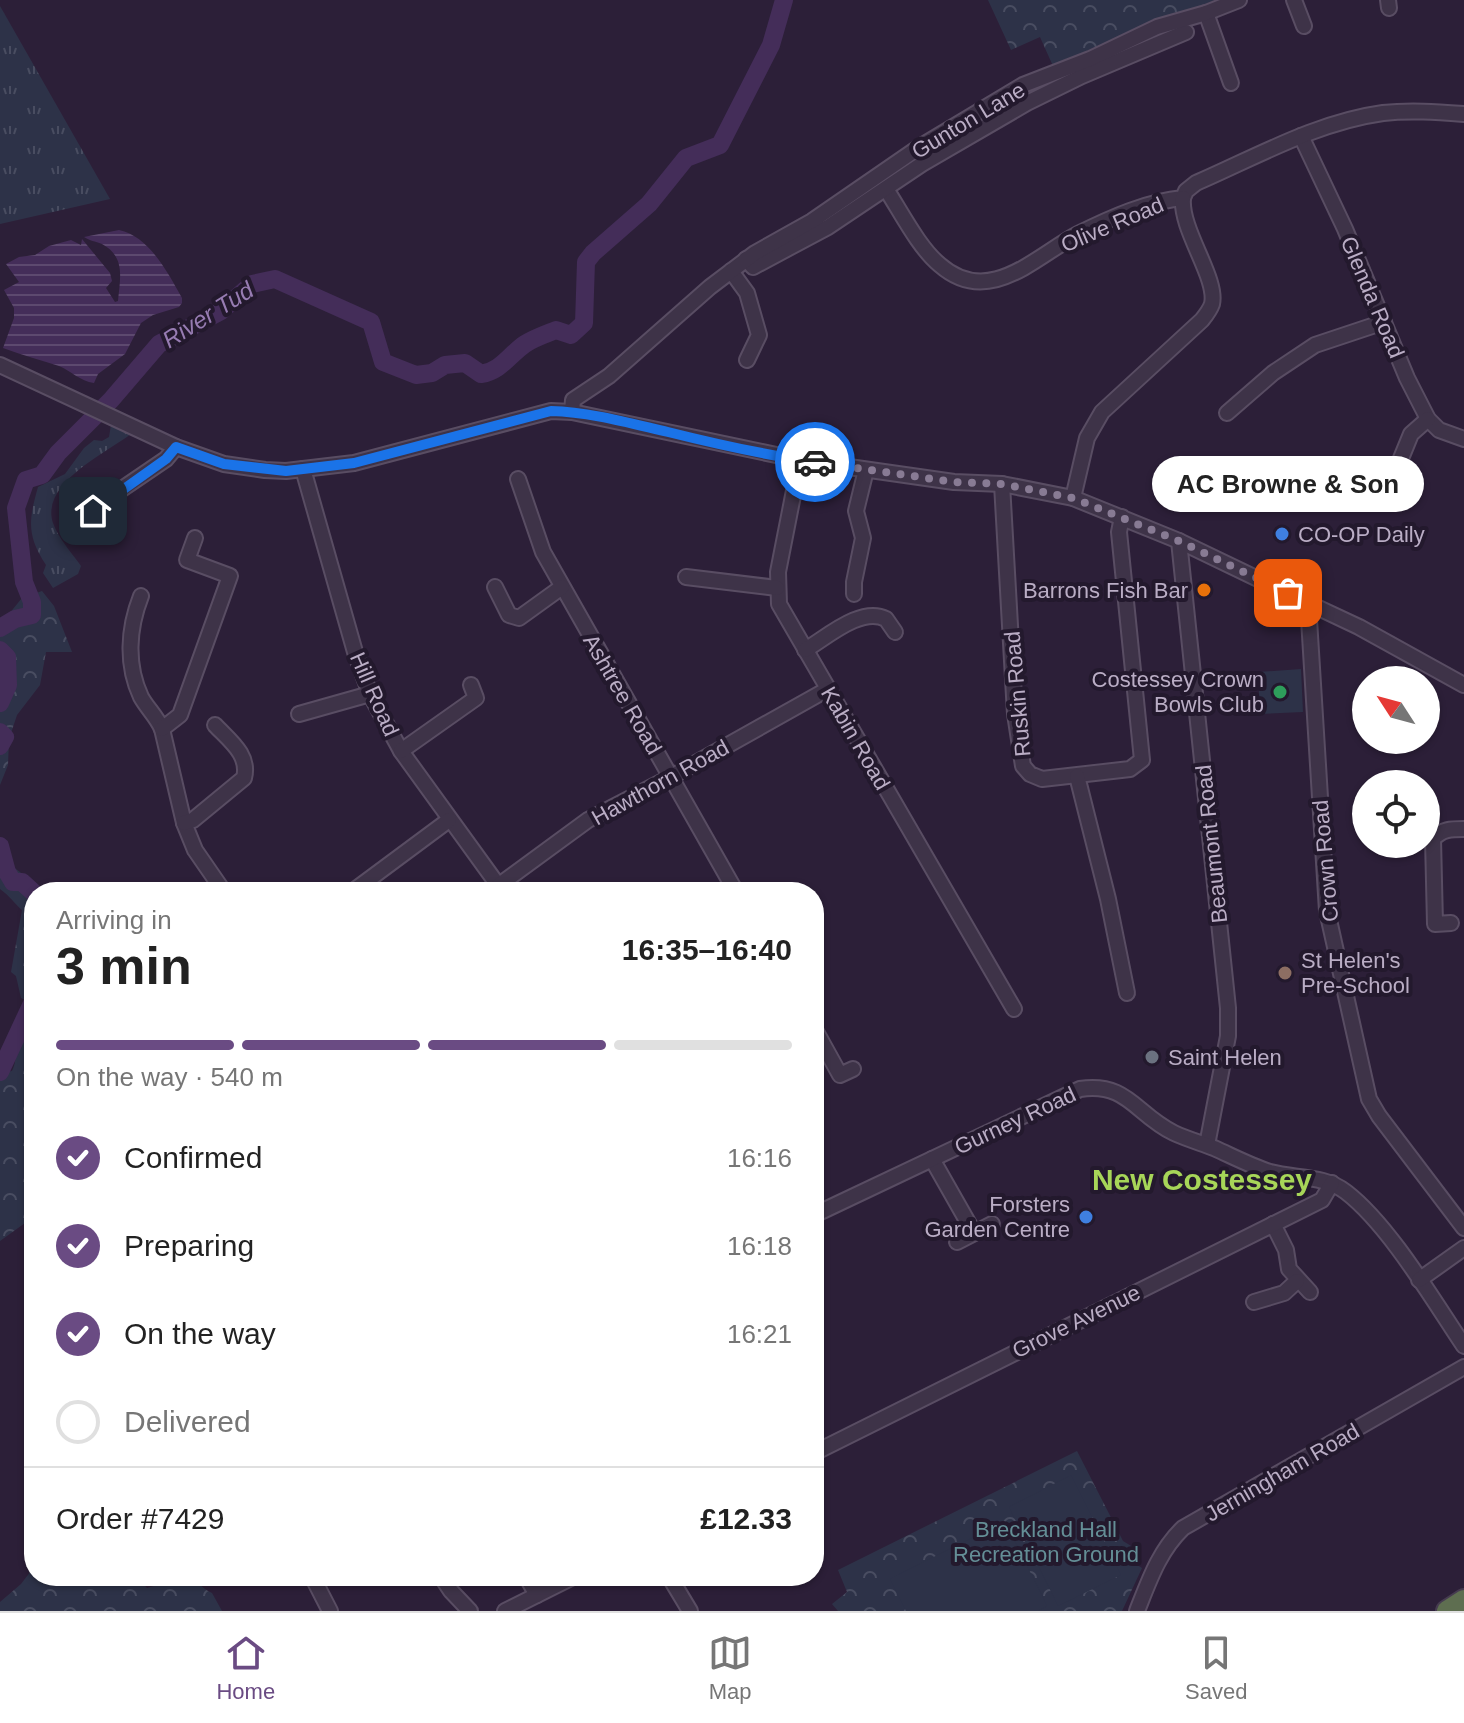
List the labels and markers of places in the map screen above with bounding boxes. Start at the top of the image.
callout: AC Browne & Son [1152,457,1424,513]
pin [59,477,127,545]
place label: CO-OP Daily [1298,522,1425,547]
marker: CO-OP Daily [1273,525,1291,543]
pin [1254,559,1322,627]
place label: Barrons Fish Bar [1023,578,1188,603]
marker: Barrons Fish Bar [1195,581,1213,599]
place label: Costessey Crown Bowls Club [1092,667,1264,717]
marker: Costessey Crown Bowls Club [1271,683,1289,701]
place label: St Helen's Pre-School [1301,948,1410,998]
marker: St Helen's Pre-School [1276,964,1294,982]
place label: Saint Helen [1168,1045,1282,1070]
marker: Saint Helen [1143,1048,1161,1066]
place label: Forsters Garden Centre [924,1192,1070,1242]
marker: Forsters Garden Centre [1077,1208,1095,1226]

